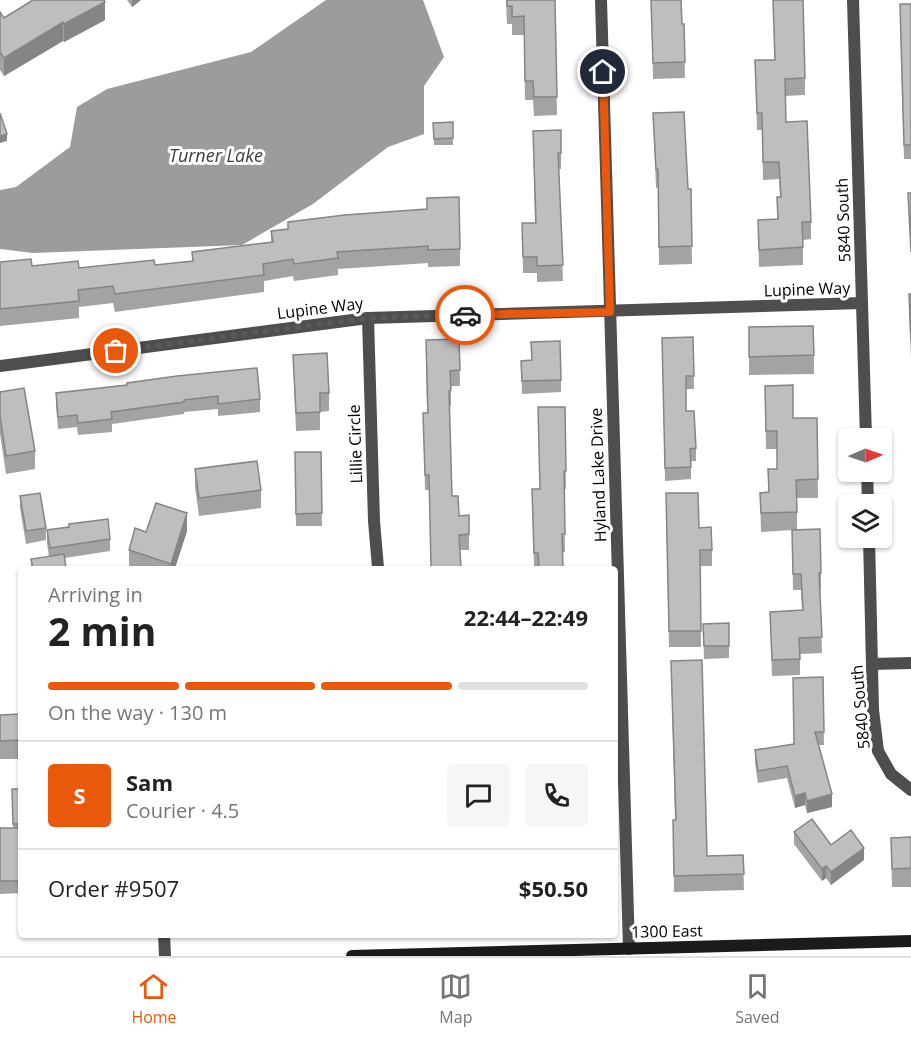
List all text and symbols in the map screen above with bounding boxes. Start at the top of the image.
pin [577,46,628,97]
icon: home [586,55,619,88]
water label: Turner Lake [169,143,263,167]
street label: 5840 South [831,177,855,263]
street label: Lupine Way [763,276,852,302]
courier [435,285,495,345]
street label: Lupine Way [276,292,365,324]
icon: car [449,299,482,332]
pin [90,325,141,376]
icon: bag [99,334,132,367]
street label: Lillie Circle [343,404,367,484]
street label: Hyland Lake Drive [585,407,611,543]
north arrow [838,428,892,482]
map controls [838,428,892,548]
button: layers [838,494,892,548]
text: Arriving in [48,581,143,608]
text: 22:44–22:49 [464,602,588,632]
text: 2 min [48,604,156,657]
street label: 5840 South [845,664,875,750]
text: On the way · 130 m [48,699,227,726]
button: chat [447,764,510,827]
button: phone [525,764,588,827]
text: Sam [126,767,173,797]
text: S [73,780,86,810]
text: Courier · 4.5 [126,797,239,824]
text: Order #9507 [48,873,179,903]
text: $50.50 [519,873,588,903]
street label: 1300 East [631,919,703,943]
tab: Home [131,970,177,1028]
tab: Map [439,970,472,1028]
tab: Saved [735,970,780,1028]

